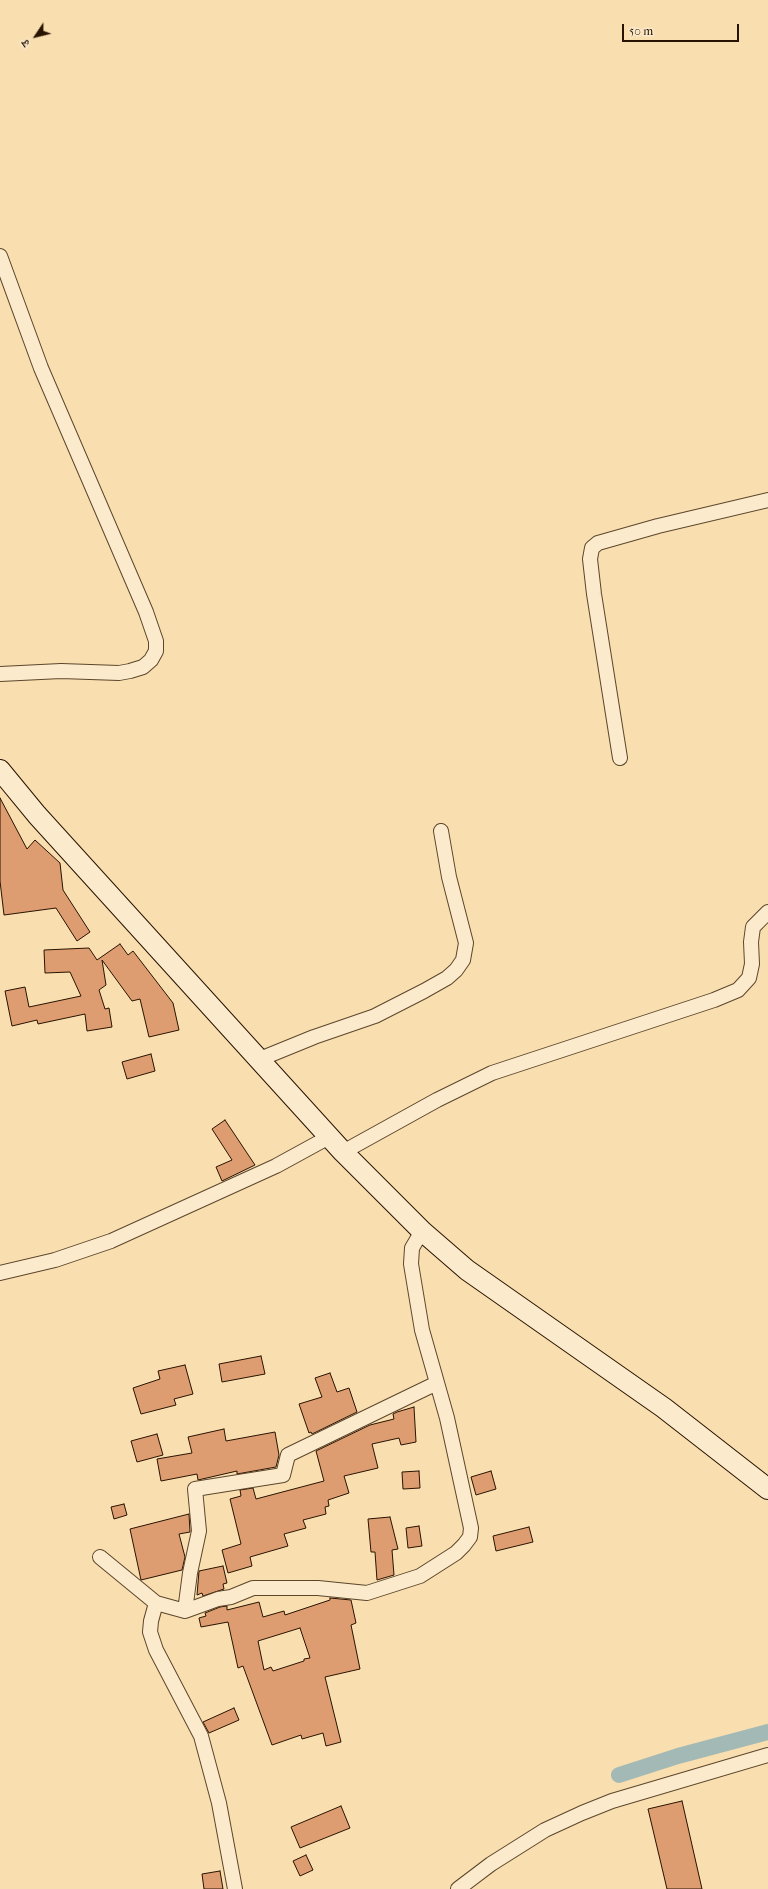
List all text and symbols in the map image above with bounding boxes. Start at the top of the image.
north arrow [16,16,56,56]
scale bar [624,16,741,42]
text: 50 m [629,24,653,38]
text: उ [19,37,33,49]

